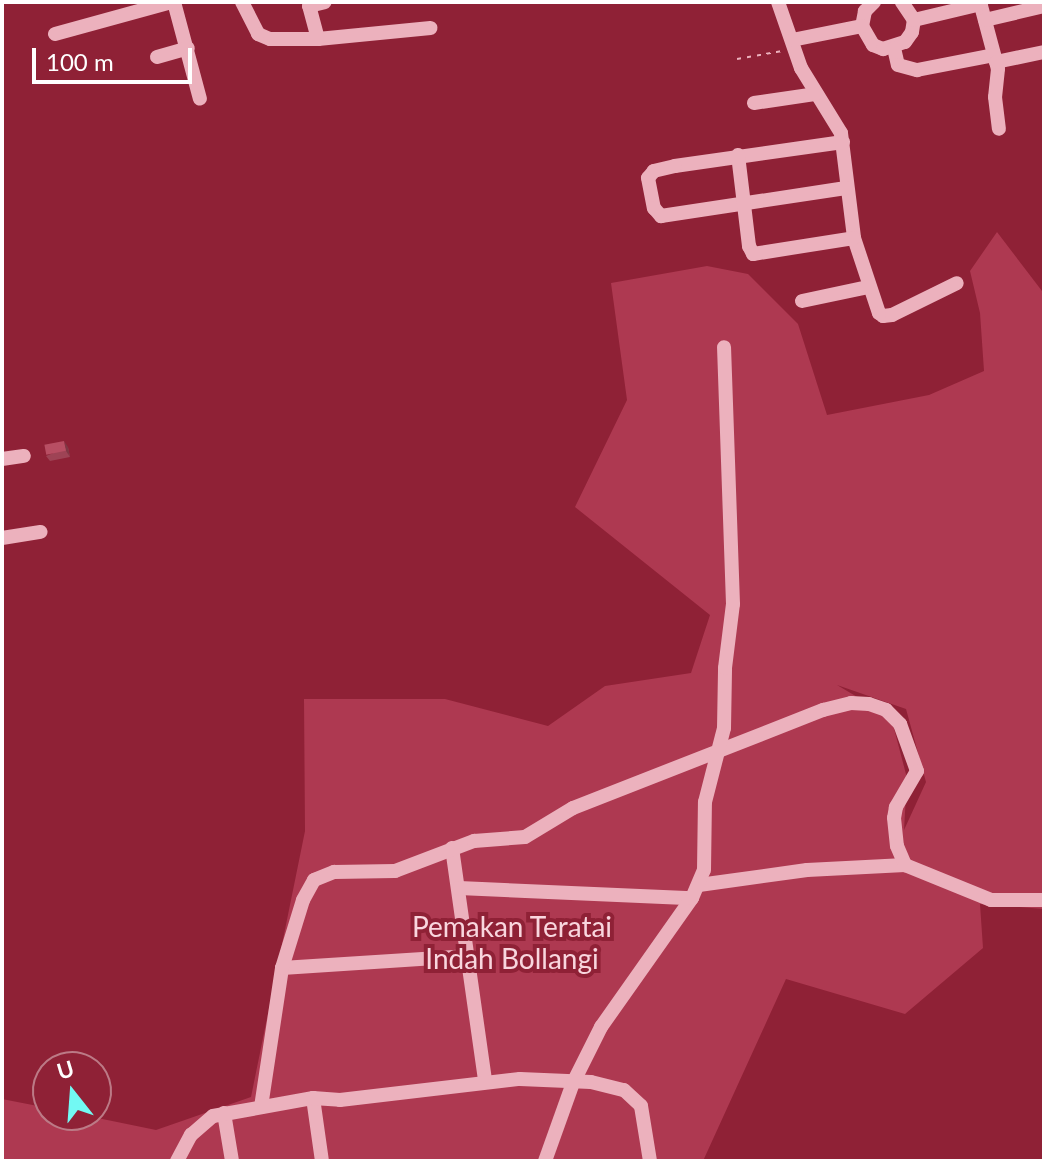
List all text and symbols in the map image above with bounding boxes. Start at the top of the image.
scale bar [36,32,196,82]
text: 100 m [46,47,114,76]
park label: Pemakan Teratai Indah Bollangi [411,909,613,975]
north arrow [32,1051,112,1131]
text: U [54,1054,77,1085]

